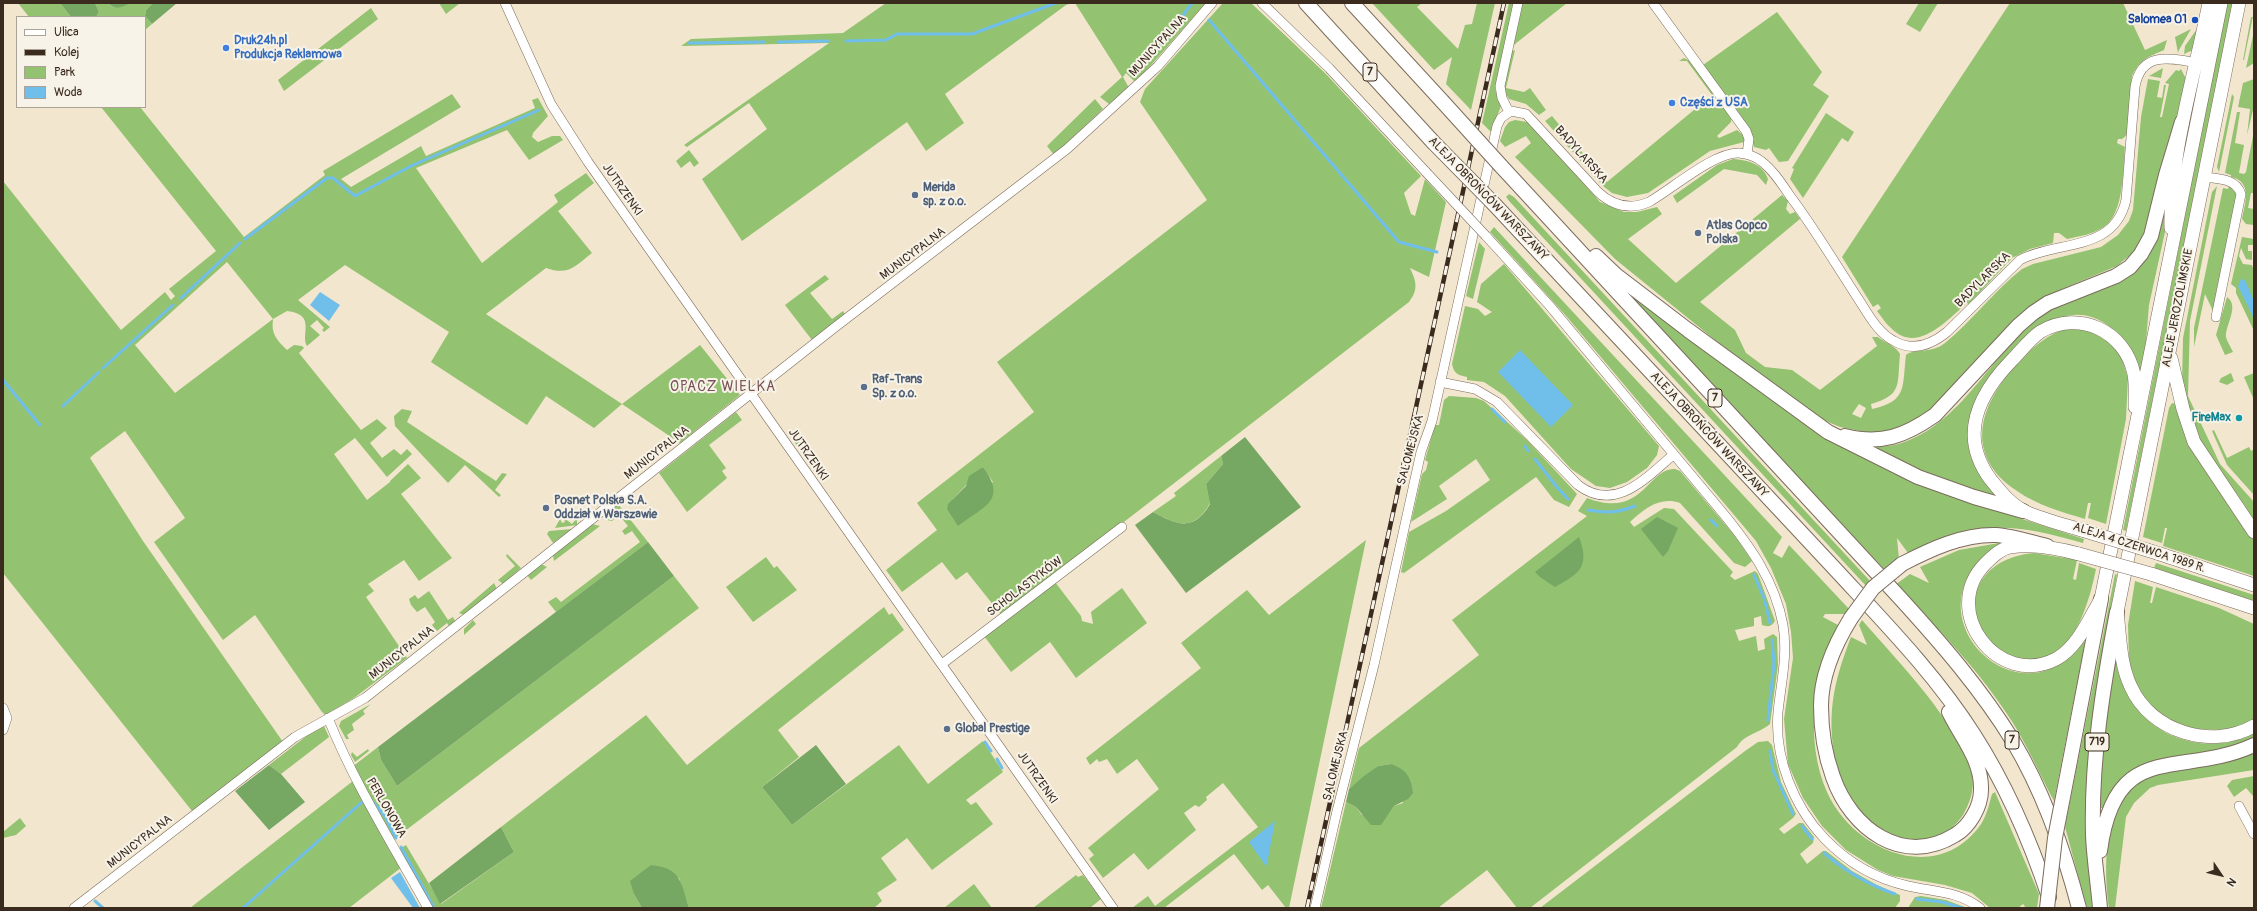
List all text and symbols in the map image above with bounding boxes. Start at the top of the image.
street label: MUNICYPALNA [1126,12,1190,80]
place label: Salomea 01 [2128,13,2187,27]
marker: Salomea 01 [2190,15,2200,25]
legend [16,16,146,108]
text: Ulica [54,25,79,40]
place label: Druk24h.pl Produkcja Reklamowa [234,34,342,62]
marker: Druk24h.pl Produkcja Reklamowa [221,43,231,53]
text: Kolej [54,45,79,60]
road number: 7 [1363,63,1377,81]
text: Park [54,65,75,80]
text: Woda [54,85,82,100]
place label: Części z USA [1680,96,1748,110]
marker: Części z USA [1667,98,1677,108]
street label: BADYLARSKA [1551,123,1611,187]
street label: ALEJA OBROŃCÓW WARSZAWY [1425,134,1551,264]
street label: JUTRZENKI [599,161,645,219]
place label: Merida sp. z o.o. [923,181,966,209]
marker: Merida sp. z o.o. [910,190,920,200]
place label: Atlas Copco Polska [1706,219,1767,247]
street label: MUNICYPALNA [877,225,949,283]
marker: Atlas Copco Polska [1693,228,1703,238]
street label: ALEJE JEROZOLIMSKIE [2159,248,2197,368]
street label: BADYLARSKA [1952,249,2014,311]
street label: ALEJA OBROŃCÓW WARSZAWY [1647,369,1771,501]
place label: Raf-Trans Sp. z o.o. [872,373,922,401]
district label: OPACZ WIELKA [670,379,776,395]
marker: Raf-Trans Sp. z o.o. [859,382,869,392]
road number: 7 [1708,389,1722,407]
place label: FireMax [2191,411,2231,425]
street label: SALOMEJSKA [1395,413,1427,487]
marker: FireMax [2234,413,2244,423]
street label: MUNICYPALNA [622,423,692,483]
street label: JUTRZENKI [785,426,831,484]
place label: Posnet Polska S.A. Oddział w Warszawie [554,494,657,522]
marker: Posnet Polska S.A. Oddział w Warszawie [541,503,551,513]
street label: ALEJA 4 CZERWCA 1989 R. [2071,520,2207,576]
street label: SCHOLASTYKÓW [985,554,1065,620]
street label: MUNICYPALNA [367,623,437,683]
place label: Global Prestige [955,722,1030,736]
marker: Global Prestige [942,724,952,734]
street label: SALOMEJSKA [1320,729,1352,803]
road number: 7 [2005,731,2019,749]
road number: 719 [2085,733,2109,751]
street label: JUTRZENKI [1014,749,1060,807]
street label: PERLONOWA [363,775,409,841]
street label: MUNICYPALNA [105,812,175,872]
north arrow [2201,855,2241,895]
text: N [2224,875,2239,889]

